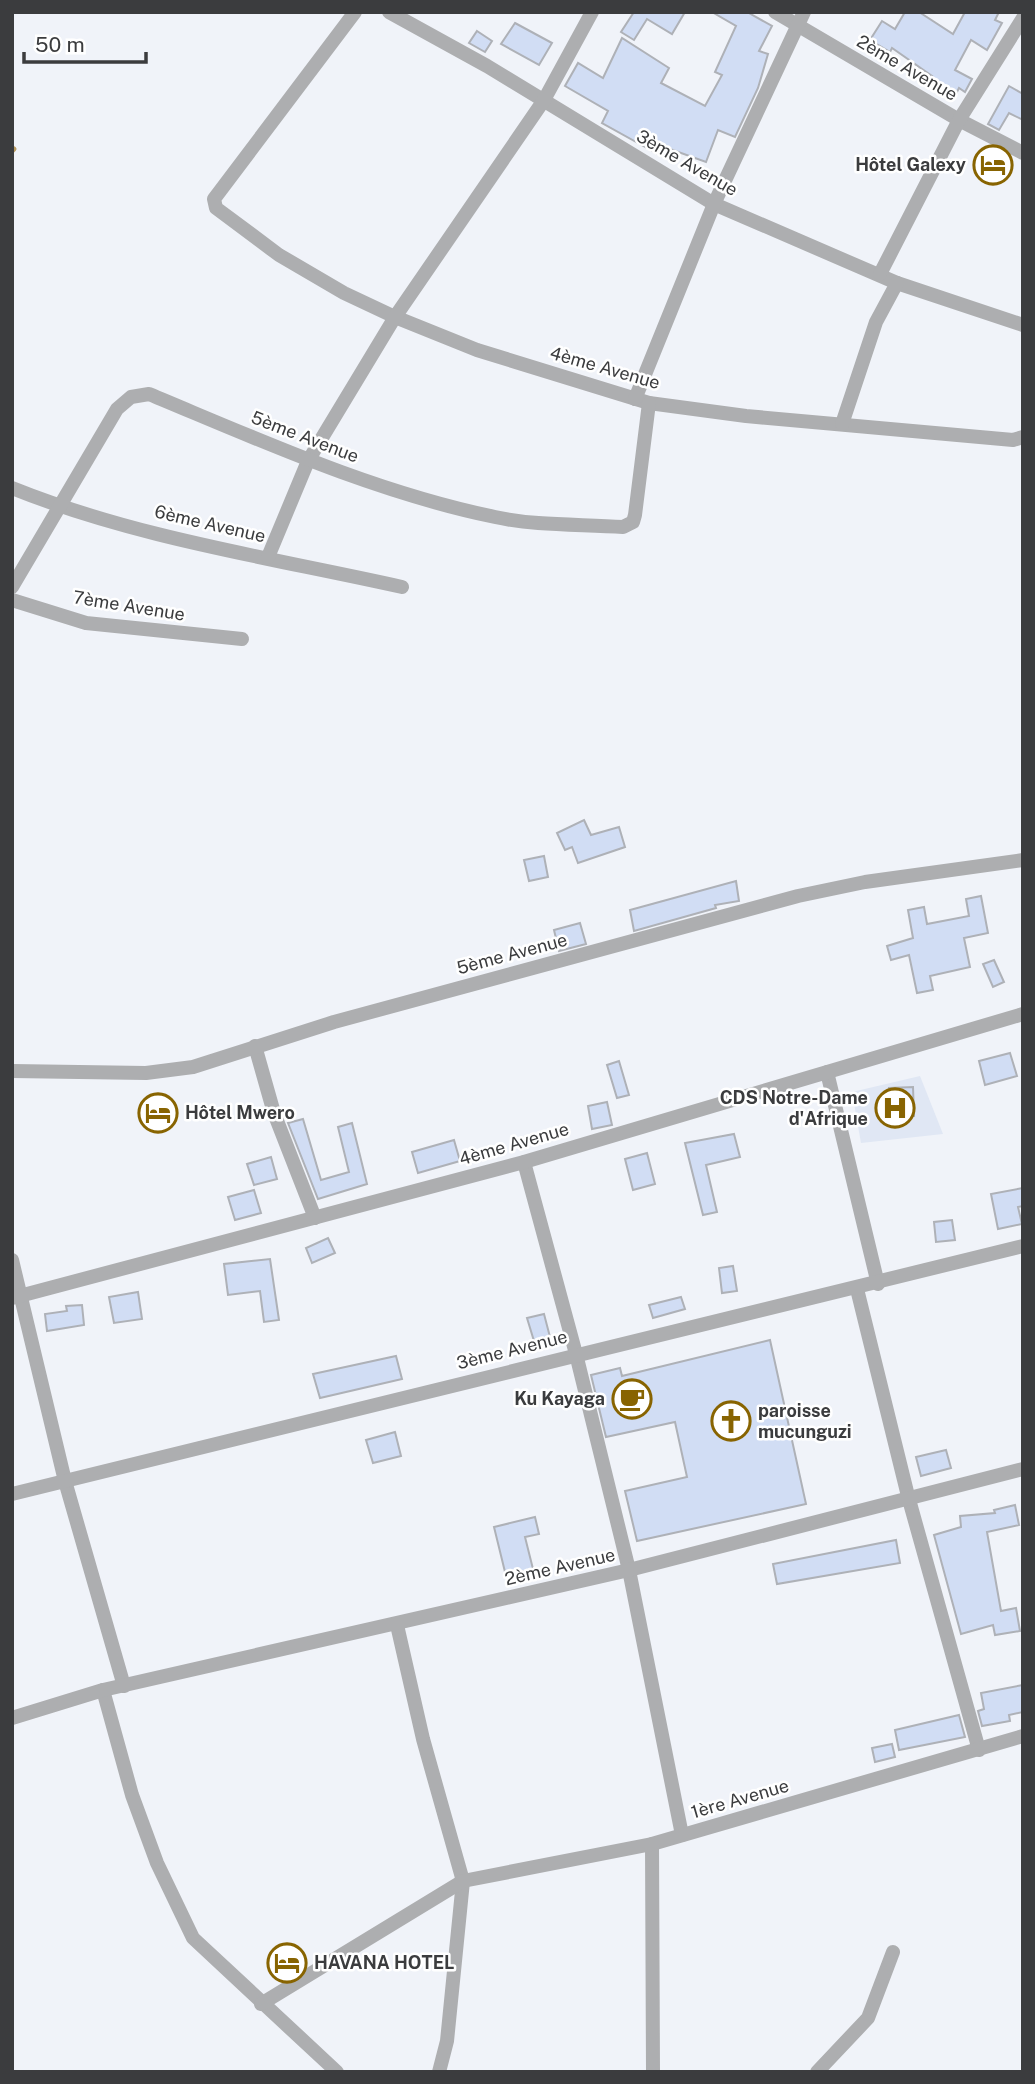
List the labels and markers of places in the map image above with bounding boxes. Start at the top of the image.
hotel icon: Hôtel Galexy [972,144,1014,186]
place label: Hôtel Galexy [855,154,966,175]
place label: CDS Notre-Dame d'Afrique [720,1087,868,1129]
hospital icon: CDS Notre-Dame d'Afrique [874,1087,916,1129]
hotel icon: Hôtel Mwero [137,1092,179,1134]
place label: Hôtel Mwero [185,1102,295,1123]
cafe icon: Ku Kayaga [611,1378,653,1420]
place label: Ku Kayaga [514,1388,605,1409]
church icon: paroisse mucunguzi [710,1400,752,1442]
place label: paroisse mucunguzi [758,1400,852,1442]
hotel icon: HAVANA HOTEL [266,1942,308,1984]
place label: HAVANA HOTEL [314,1952,455,1973]

